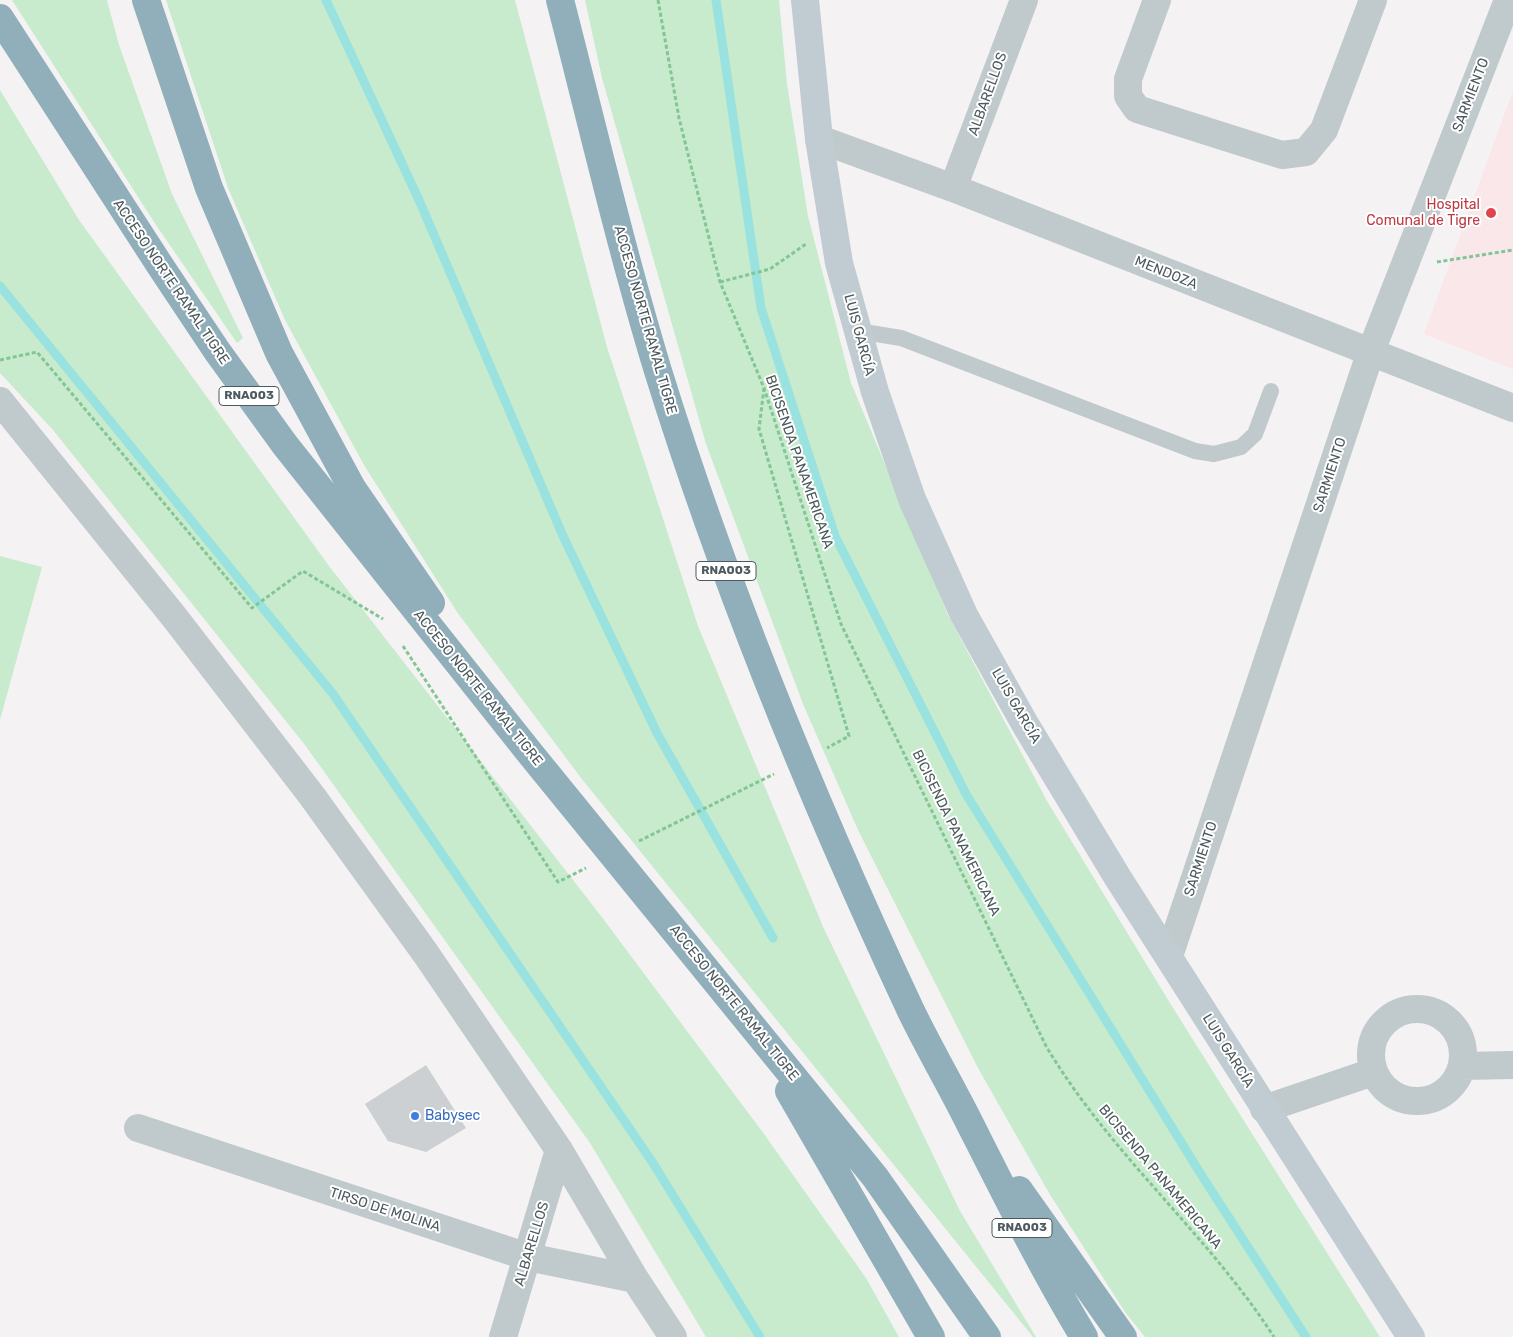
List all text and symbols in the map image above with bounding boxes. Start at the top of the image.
street label: ALBARELLOS [965,50,1011,138]
street label: SARMIENTO [1449,56,1493,134]
street label: ACCESO NORTE RAMAL TIGRE [109,196,233,368]
place label: Hospital Comunal de Tigre [1366,197,1480,230]
marker: Hospital Comunal de Tigre [1484,206,1498,220]
street label: ACCESO NORTE RAMAL TIGRE [610,224,680,416]
street label: MENDOZA [1132,253,1200,293]
street label: LUIS GARCÍA [840,292,878,378]
street label: BICISENDA PANAMERICANA [761,373,837,551]
road number: RNA003 [219,386,279,406]
street label: SARMIENTO [1310,435,1350,515]
road number: RNA003 [696,562,756,580]
street label: ACCESO NORTE RAMAL TIGRE [410,607,546,769]
street label: LUIS GARCÍA [988,666,1044,746]
street label: BICISENDA PANAMERICANA [908,747,1004,919]
street label: SARMIENTO [1181,819,1221,899]
street label: ACCESO NORTE RAMAL TIGRE [666,922,802,1084]
street label: LUIS GARCÍA [1199,1011,1257,1091]
street label: BICISENDA PANAMERICANA [1095,1102,1225,1252]
place label: Babysec [425,1108,480,1124]
marker: Babysec [409,1110,421,1122]
street label: TIRSO DE MOLINA [327,1184,443,1236]
street label: ALBARELLOS [511,1200,553,1288]
road number: RNA003 [992,1218,1052,1238]

